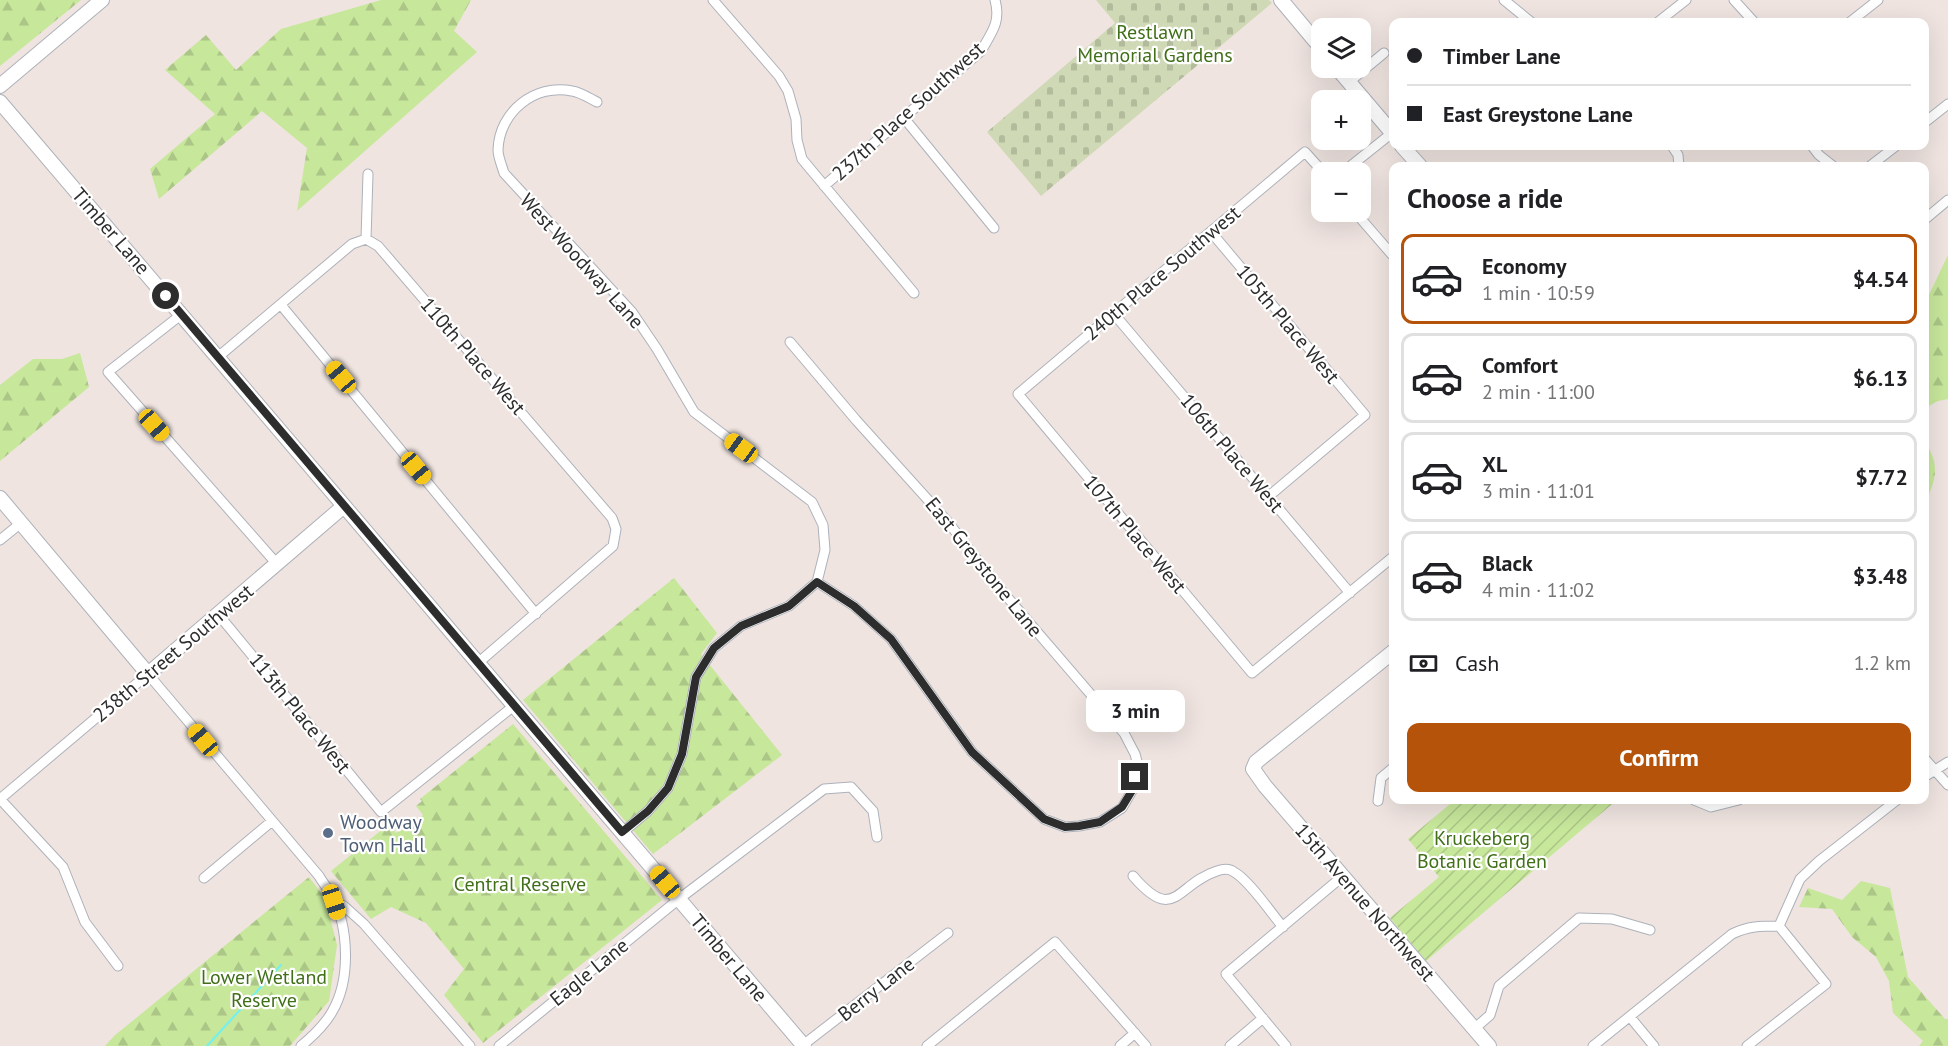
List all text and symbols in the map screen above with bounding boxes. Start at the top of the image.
map controls [1311,18,1371,222]
button: layers [1311,18,1371,78]
park label: Restlawn Memorial Gardens [1077,19,1233,68]
street label: 237th Place Southwest [826,36,990,186]
text: Timber Lane [1443,42,1561,70]
button: + [1311,90,1371,150]
text: East Greystone Lane [1443,100,1633,128]
button: − [1311,162,1371,222]
text: Choose a ride [1407,181,1563,215]
street label: Timber Lane [66,182,156,280]
street label: West Woodway Lane [514,188,650,334]
street label: 240th Place Southwest [1078,200,1246,346]
icon: car [1410,252,1464,306]
text: Economy [1482,252,1566,280]
street label: 105th Place West [1231,259,1345,389]
text: $4.54 [1853,265,1908,293]
text: 1 min · 10:59 [1482,280,1595,306]
route start [152,282,179,309]
street label: 110th Place West [415,292,531,420]
icon: car [1410,351,1464,405]
text: Comfort [1482,351,1558,379]
car [323,357,359,397]
text: $6.13 [1853,364,1908,392]
text: 2 min · 11:00 [1482,379,1595,405]
street label: 106th Place West [1175,388,1289,518]
car [135,406,173,444]
car [721,430,761,466]
car [398,448,434,488]
icon: car [1410,450,1464,504]
text: XL [1482,450,1507,478]
text: $7.72 [1855,463,1908,491]
street label: 107th Place West [1078,469,1192,599]
text: 3 min · 11:01 [1482,478,1595,504]
street label: East Greystone Lane [920,492,1048,642]
icon: car [1410,549,1464,603]
text: Black [1482,549,1533,577]
text: $3.48 [1853,562,1908,590]
text: 4 min · 11:02 [1482,577,1595,603]
street label: 238th Street Southwest [87,578,259,728]
icon: cash [1407,647,1440,680]
street label: 113th Place West [243,648,357,779]
text: Cash [1455,649,1499,677]
text: 1.2 km [1854,650,1911,676]
callout: 3 min [1086,690,1184,732]
text: 3 min [1111,698,1160,724]
car [185,720,221,760]
button: Confirm [1407,723,1911,792]
route end [1121,763,1148,790]
place label: Woodway Town Hall [340,809,425,858]
street label: 15th Avenue Northwest [1289,818,1441,987]
park label: Kruckeberg Botanic Garden [1417,825,1547,874]
marker: Woodway Town Hall [321,826,335,840]
car [647,862,683,902]
park label: Central Reserve [454,871,586,897]
car [320,882,348,922]
street label: Timber Lane [685,909,773,1007]
street label: Eagle Lane [544,932,634,1012]
street label: Berry Lane [832,951,920,1027]
park label: Lower Wetland Reserve [201,964,327,1013]

